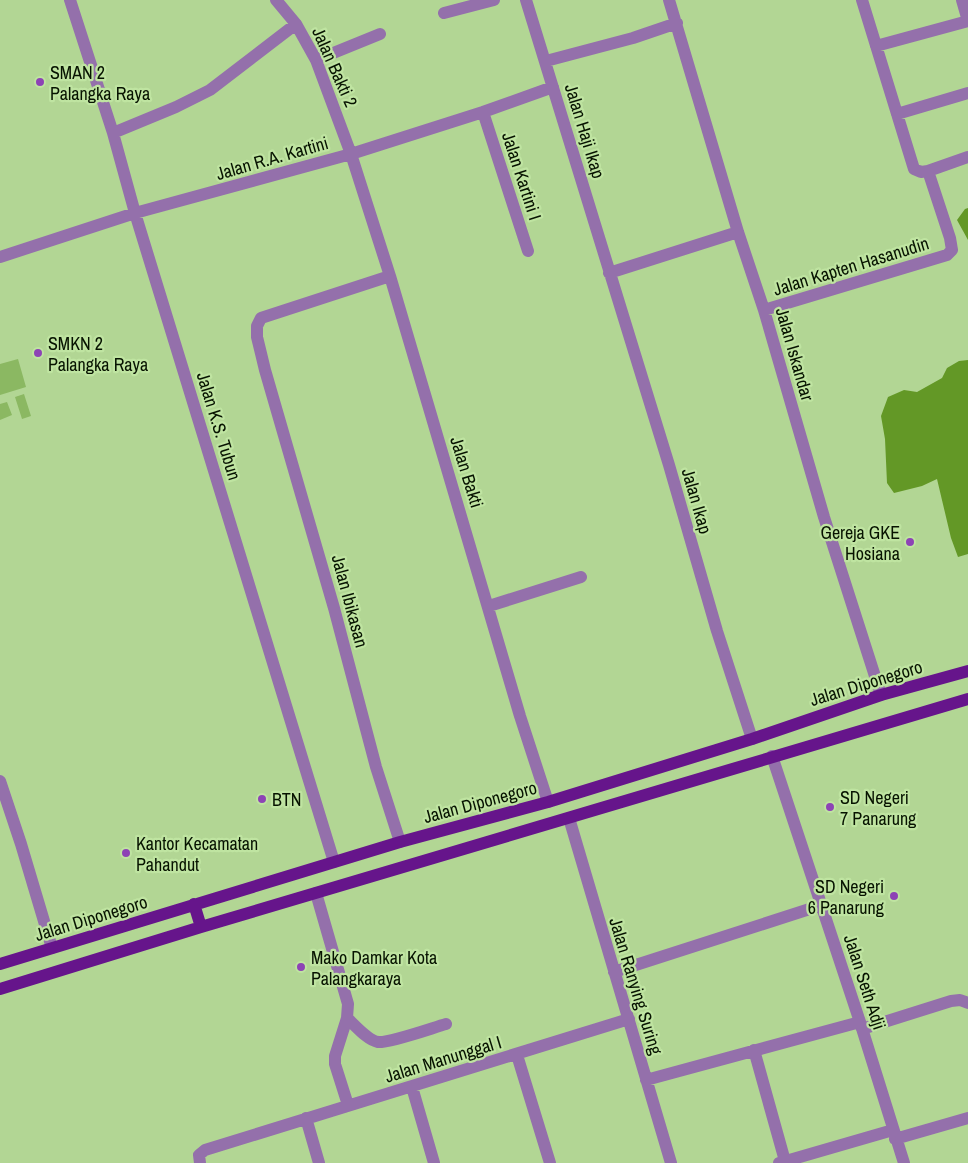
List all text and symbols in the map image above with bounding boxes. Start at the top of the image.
street label: Jalan Bakti 2 [306,23,364,111]
place label: SMAN 2 Palangka Raya [50,60,150,106]
marker: SMAN 2 Palangka Raya [34,76,46,88]
street label: Jalan Haji Ikap [559,81,611,181]
street label: Jalan Kartini I [496,129,548,223]
street label: Jalan R.A. Kartini [213,130,331,186]
street label: Jalan Kapten Hasanudin [770,230,932,302]
street label: Jalan Iskandar [770,304,820,404]
place label: SMKN 2 Palangka Raya [48,331,148,377]
marker: SMKN 2 Palangka Raya [32,347,44,359]
street label: Jalan K.S. Tubun [191,369,247,483]
street label: Jalan Bakti [444,433,490,511]
street label: Jalan Ikap [676,465,718,537]
place label: Gereja GKE Hosiana [820,520,900,566]
marker: Gereja GKE Hosiana [904,536,916,548]
street label: Jalan Ibikasan [326,552,374,650]
street label: Jalan Diponegoro [807,654,925,712]
street label: Jalan Diponegoro [420,775,540,829]
place label: SD Negeri 7 Panarung [840,785,917,831]
place label: BTN [272,787,302,812]
marker: BTN [256,793,268,805]
marker: SD Negeri 7 Panarung [824,801,836,813]
place label: Kantor Kecamatan Pahandut [136,831,258,877]
marker: Kantor Kecamatan Pahandut [120,847,132,859]
place label: SD Negeri 6 Panarung [808,874,885,920]
street label: Jalan Diponegoro [32,889,150,947]
marker: SD Negeri 6 Panarung [888,890,900,902]
street label: Jalan Ranying Suring [603,914,669,1058]
street label: Jalan Seth Adji [838,931,892,1033]
place label: Mako Damkar Kota Palangkaraya [311,945,437,991]
marker: Mako Damkar Kota Palangkaraya [295,961,307,973]
street label: Jalan Manunggal I [382,1029,504,1089]

